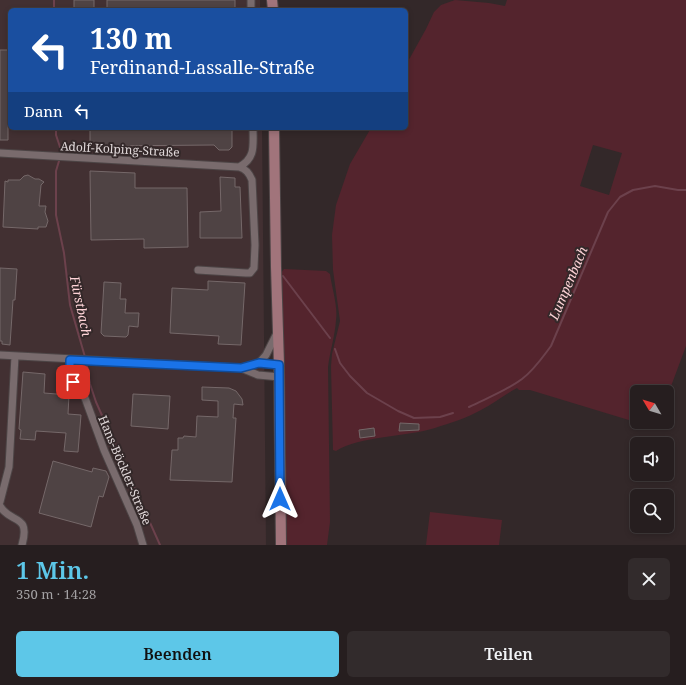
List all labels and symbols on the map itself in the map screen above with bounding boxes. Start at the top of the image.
street label: Adolf-Kolping-Straße [60,137,180,161]
water label: Lumpenbach [544,243,592,323]
water label: Fürstbach [66,273,96,338]
pin [56,365,90,399]
north arrow [630,385,674,429]
street label: Hans-Böckler-Straße [94,413,156,527]
position arrow [259,478,301,520]

